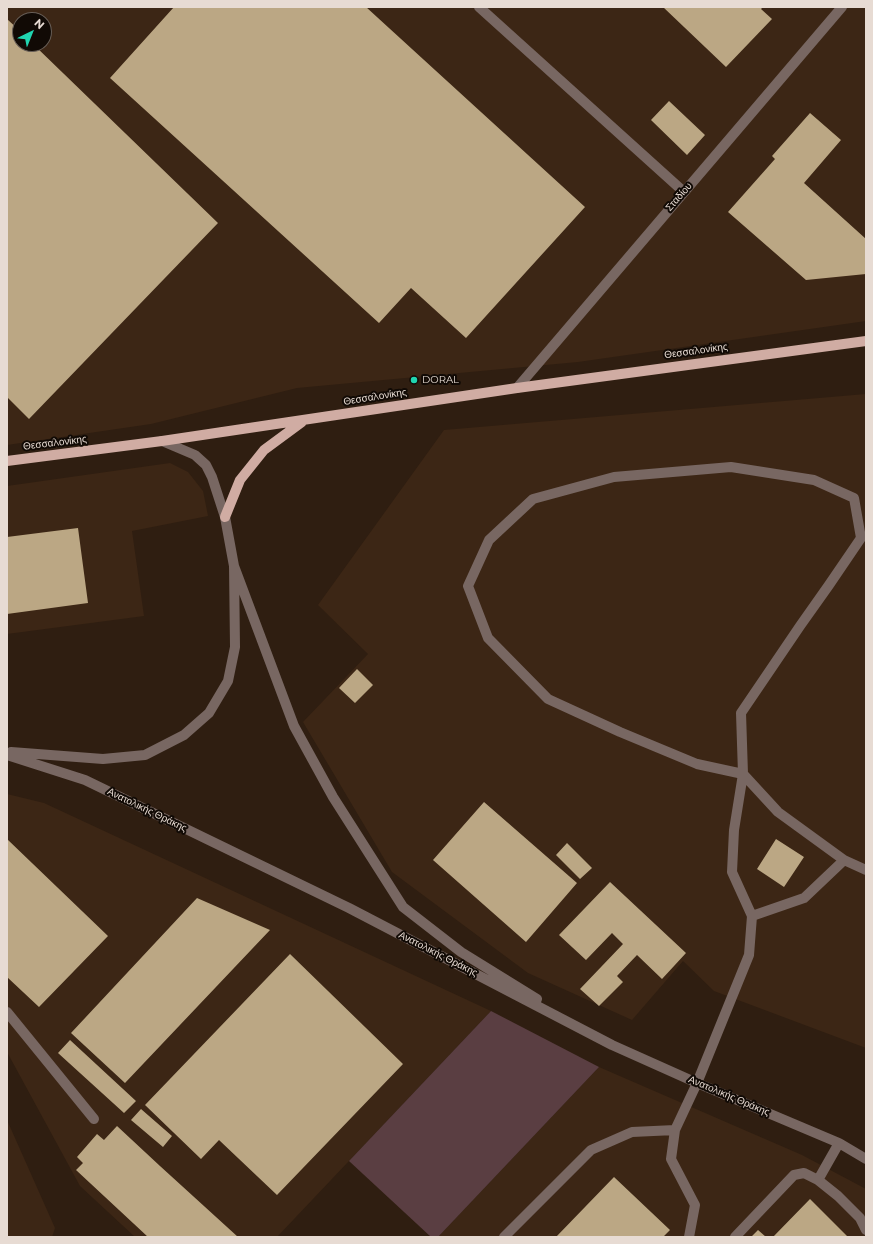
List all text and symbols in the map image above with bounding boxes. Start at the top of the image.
north arrow [12,12,52,52]
text: N [31,16,48,32]
street label: Σταδίου [663,180,695,214]
street label: Θεσσαλονίκης [664,341,728,361]
place label: DORAL [422,374,459,386]
marker: DORAL [409,375,419,385]
street label: Θεσσαλονίκης [342,386,408,408]
street label: Θεσσαλονίκης [23,433,87,453]
street label: Ανατολικής Θράκης [105,786,189,834]
street label: Ανατολικής Θράκης [397,929,479,979]
street label: Ανατολικής Θράκης [687,1073,771,1119]

